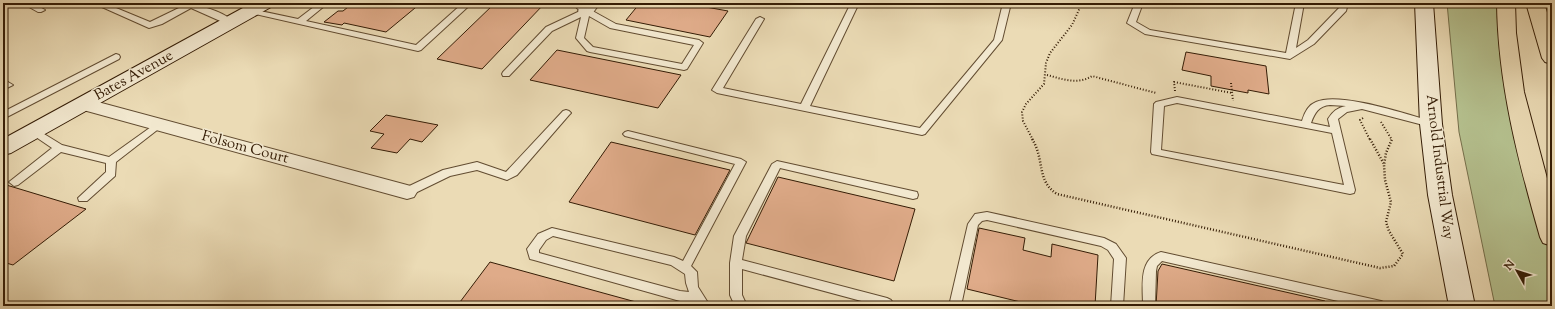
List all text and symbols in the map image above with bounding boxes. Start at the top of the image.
street label: Bates Avenue [91,46,177,106]
street label: Arnold Industrial Way [1420,93,1458,241]
street label: Folsom Court [199,126,291,170]
north arrow [1497,251,1537,291]
text: N [1500,257,1519,275]

